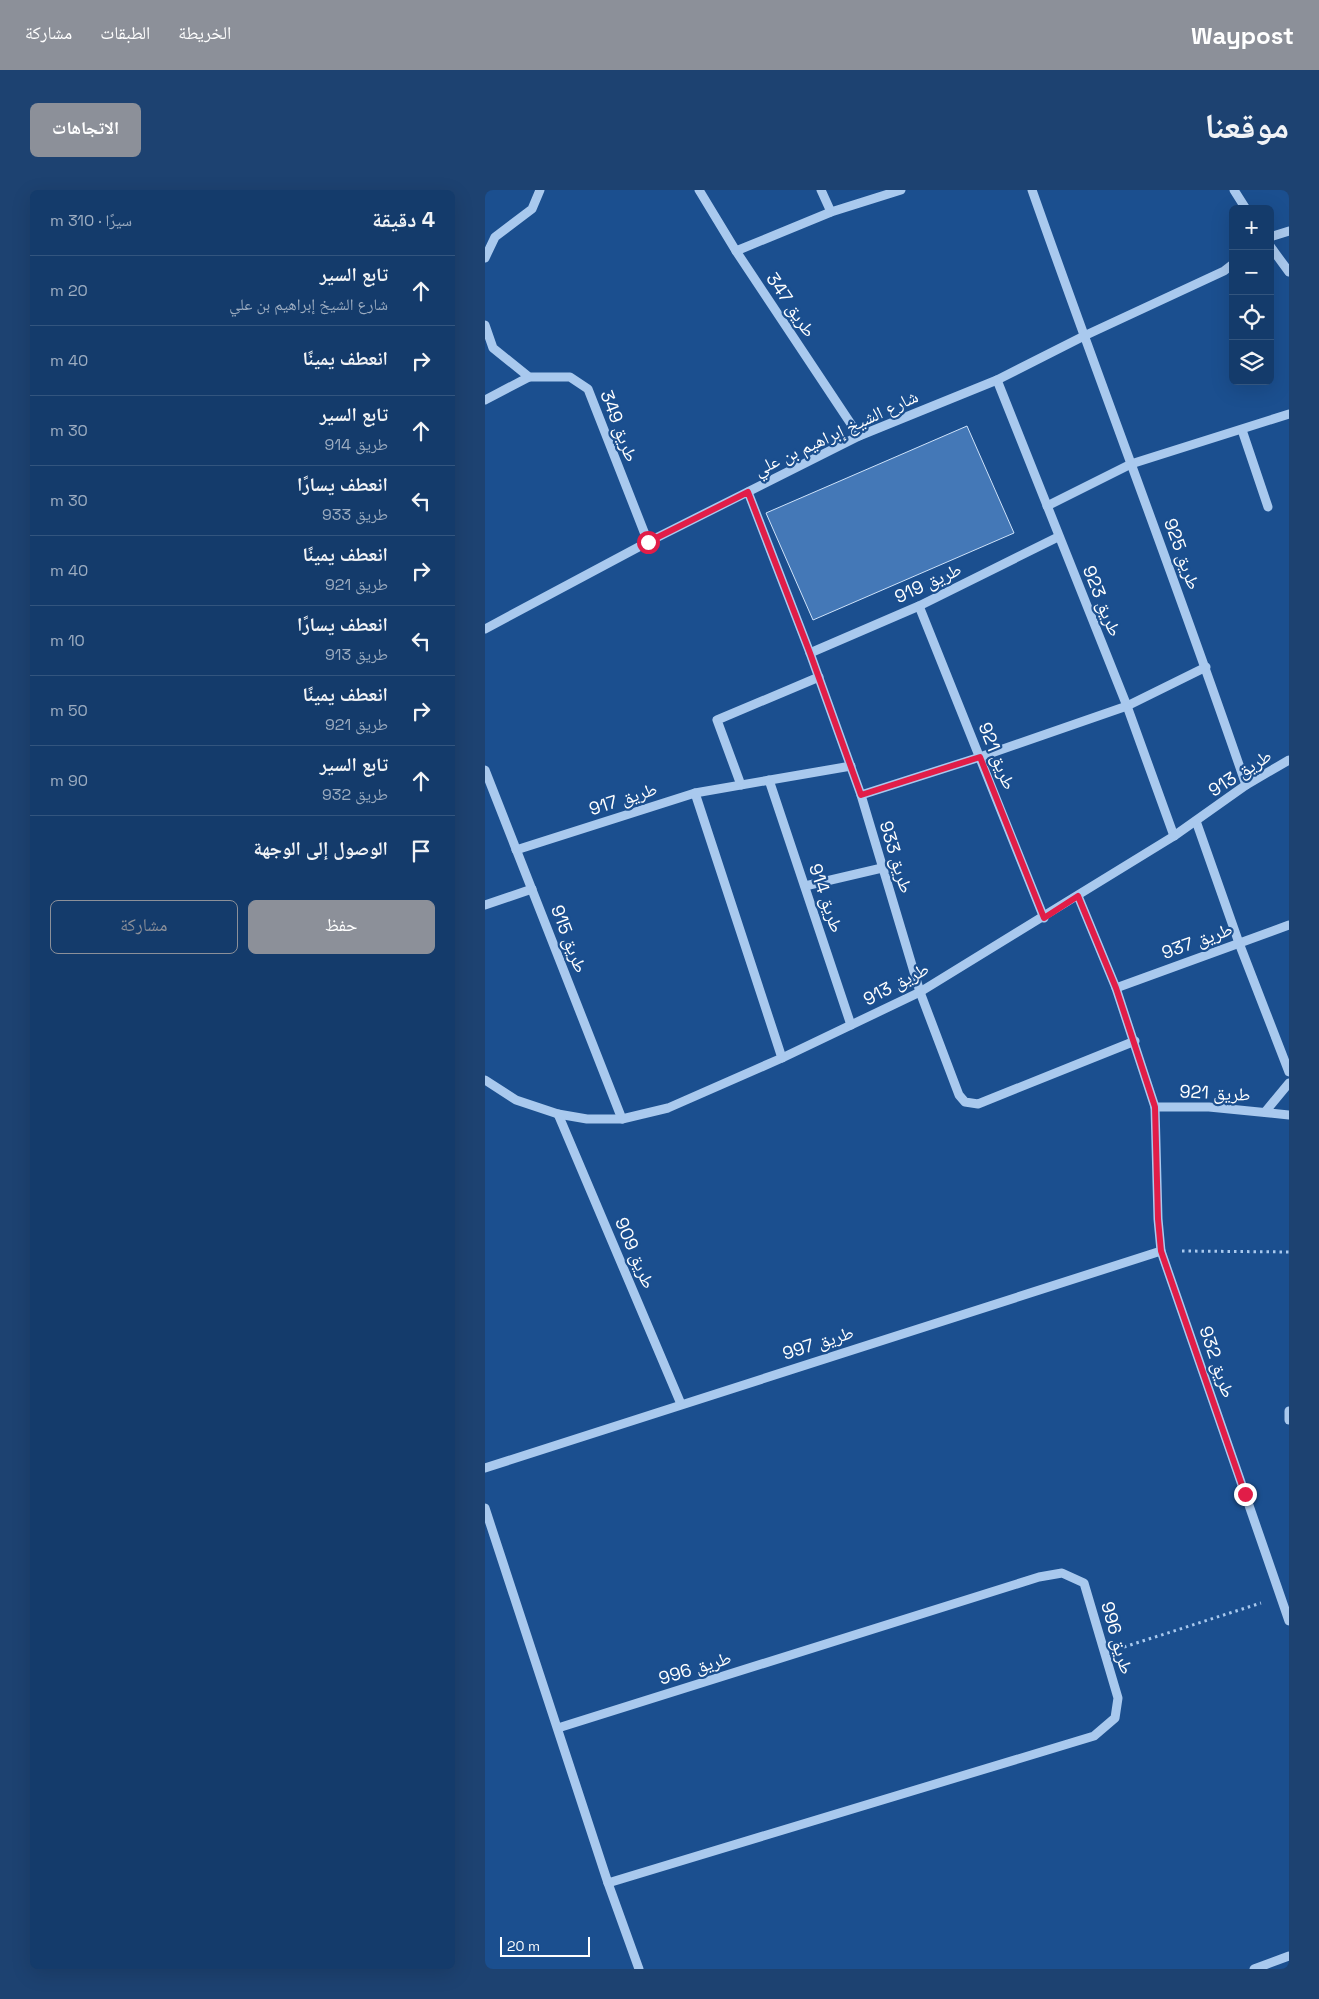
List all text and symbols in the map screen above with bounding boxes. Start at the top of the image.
text: Waypost [1191,20,1294,51]
text: مشاركة [25,21,72,44]
text: الطبقات [100,21,150,44]
text: الخريطة [178,21,231,44]
button: الاتجاهات [30,103,141,157]
text: موقعنا [1204,104,1289,148]
map controls [1229,205,1274,385]
button: + [1229,205,1274,250]
text: 4 دقيقة [372,206,435,233]
text: سيرًا · 310 m [50,210,132,231]
button: − [1229,250,1274,295]
text: تابع السير [320,262,388,287]
street label: طريق 347 [761,268,821,342]
icon: ahead [407,277,435,305]
text: 20 m [50,280,88,301]
text: شارع الشيخ إبراهيم بن علي [229,294,388,315]
button: locate [1229,295,1274,340]
button: layers [1229,340,1274,385]
text: انعطف يمينًا [303,346,388,371]
icon: right [407,347,435,375]
text: 40 m [50,350,88,371]
street label: شارع الشيخ إبراهيم بن علي [750,384,923,484]
street label: طريق 349 [595,387,644,465]
text: تابع السير [320,402,388,427]
icon: ahead [407,417,435,445]
text: 30 m [50,420,88,441]
text: طريق 914 [325,434,388,455]
text: انعطف يسارًا [297,472,388,497]
icon: left [407,487,435,515]
text: 30 m [50,490,88,511]
text: طريق 933 [322,504,388,525]
street label: طريق 925 [1159,515,1206,593]
route start [637,531,660,554]
text: انعطف يمينًا [303,542,388,567]
icon: right [407,557,435,585]
street label: طريق 919 [891,557,965,608]
text: 40 m [50,560,88,581]
street label: طريق 923 [1078,562,1127,640]
text: طريق 921 [325,574,388,595]
text: انعطف يسارًا [297,612,388,637]
icon: left [407,627,435,655]
text: 10 m [50,630,85,651]
text: طريق 913 [325,644,388,665]
text: انعطف يمينًا [303,682,388,707]
icon: right [407,697,435,725]
text: 50 m [50,700,88,721]
text: طريق 921 [325,714,388,735]
street label: طريق 921 [974,719,1021,793]
street label: طريق 913 [1204,744,1276,802]
text: تابع السير [320,752,388,777]
icon: ahead [407,767,435,795]
text: 90 m [50,770,88,791]
street label: طريق 917 [586,777,660,820]
text: طريق 932 [322,784,388,805]
street label: طريق 933 [875,818,918,896]
text: الوصول إلى الوجهة [253,836,388,861]
icon: arrive [407,837,435,865]
street label: طريق 914 [804,860,849,935]
button: مشاركة [50,900,238,954]
button: حفظ [248,900,435,954]
street label: طريق 915 [546,902,593,976]
street label: طريق 937 [1158,917,1235,964]
street label: طريق 913 [859,957,932,1010]
street label: طريق 921 [1179,1079,1251,1106]
street label: طريق 909 [610,1214,661,1292]
street label: طريق 997 [779,1320,856,1365]
street label: طريق 932 [1195,1323,1240,1401]
route end [1234,1483,1257,1506]
street label: طريق 996 [1096,1599,1139,1677]
street label: طريق 996 [656,1646,734,1689]
scale bar [500,1934,590,1957]
text: 20 m [507,1937,540,1955]

